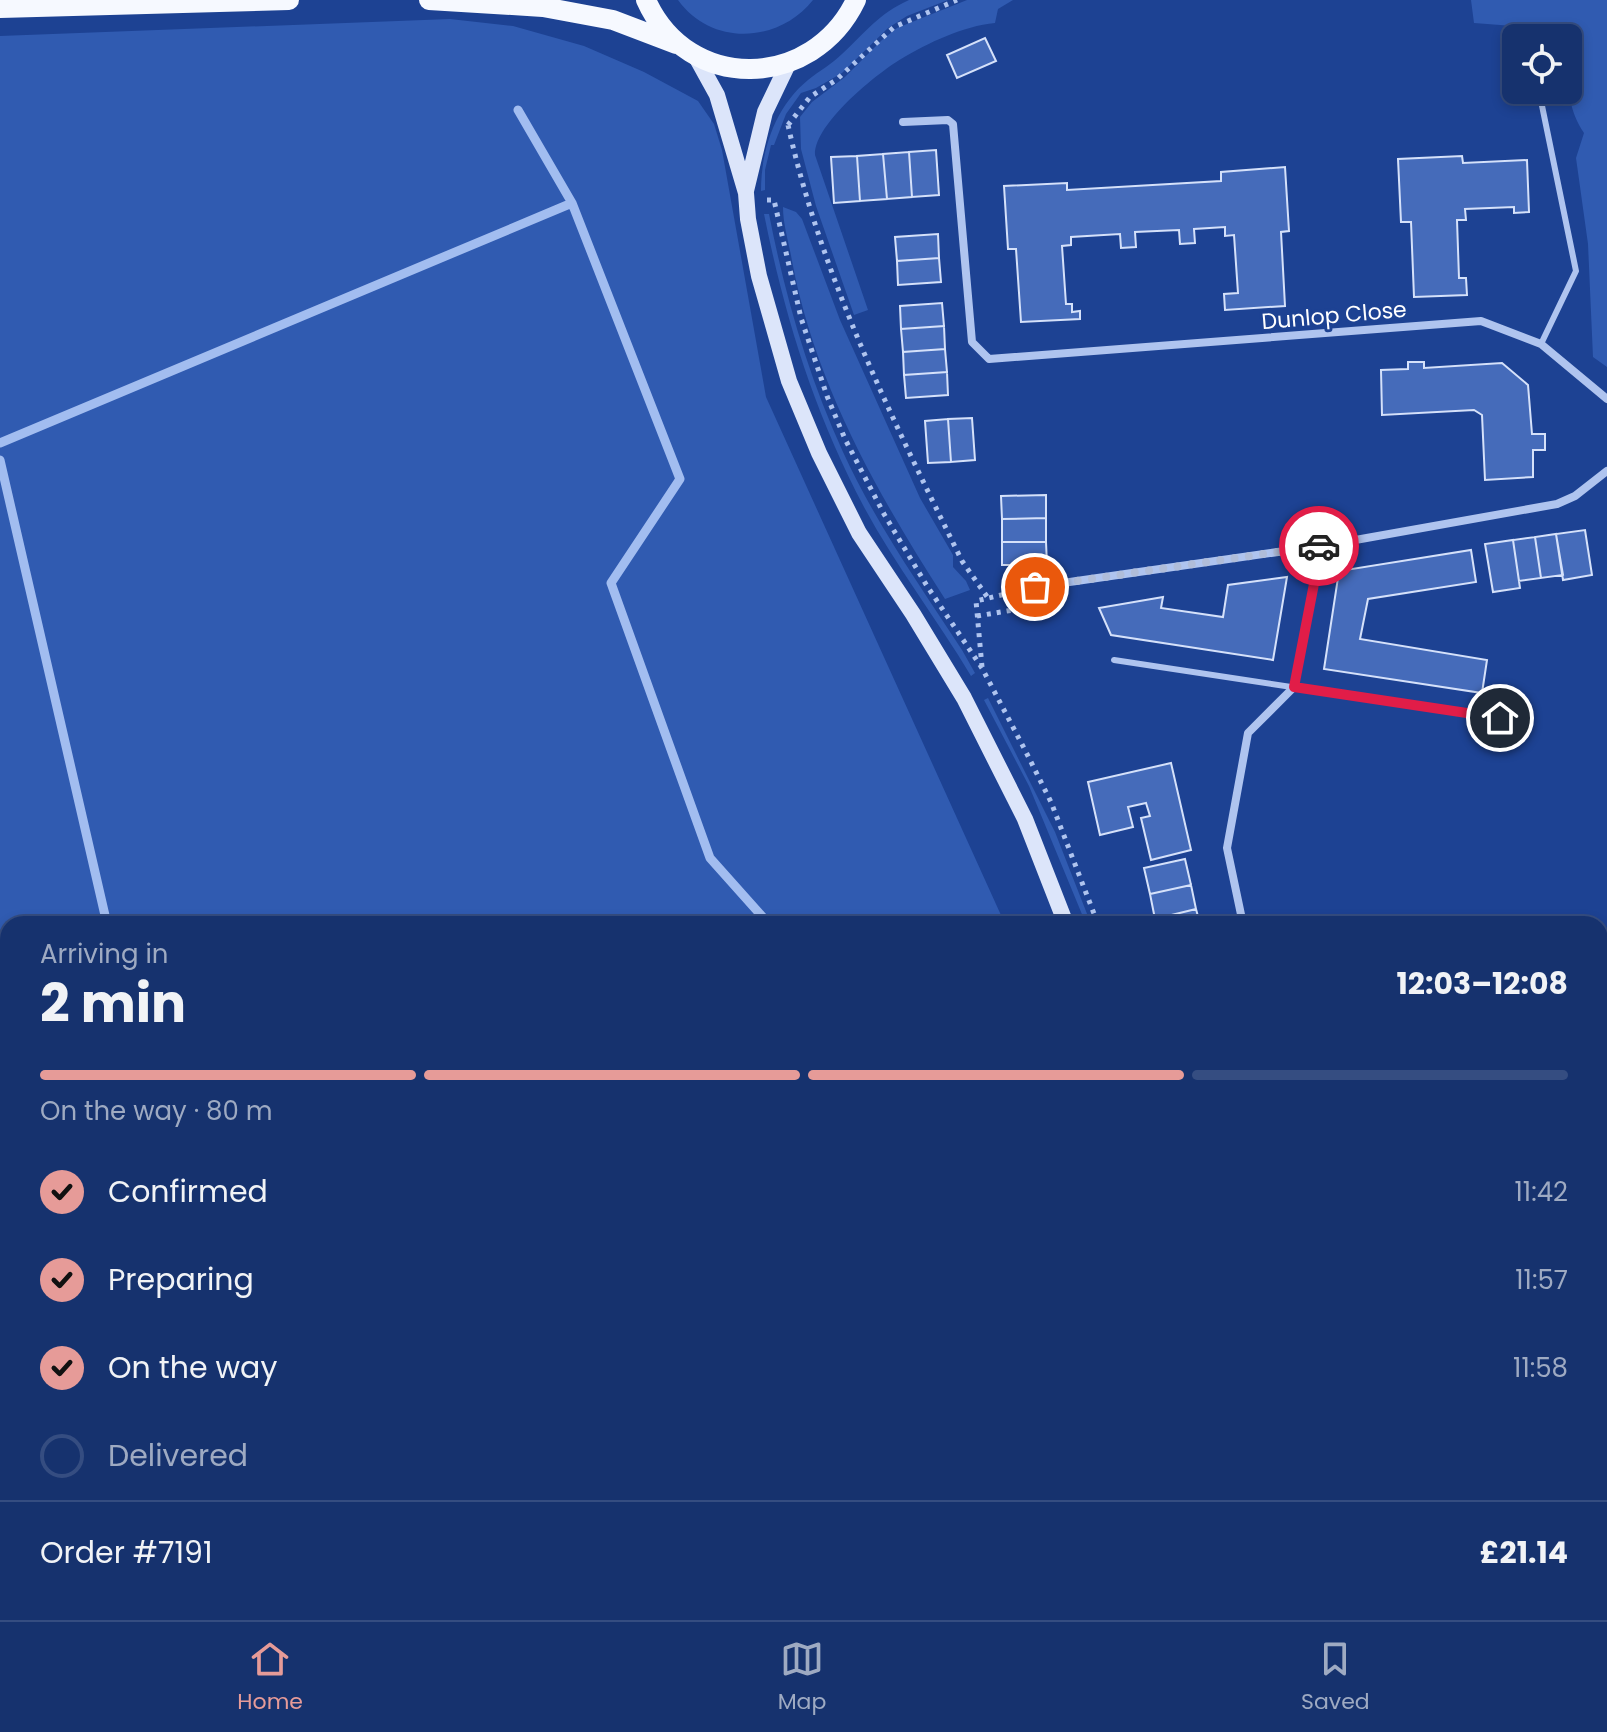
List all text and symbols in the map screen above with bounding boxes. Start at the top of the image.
map controls [1502,24,1582,104]
button: locate [1502,24,1582,104]
street label: Dunlop Close [1260,294,1408,337]
courier [1279,506,1359,586]
icon: car [1297,524,1341,568]
pin [1001,553,1069,621]
icon: bag [1013,565,1057,609]
pin [1466,684,1534,752]
icon: home [1478,696,1522,740]
text: Arriving in [40,936,169,972]
text: 12:03–12:08 [1397,962,1568,1005]
text: 2 min [40,967,186,1040]
text: On the way · 80 m [40,1093,273,1129]
icon: check [40,1170,84,1214]
text: Confirmed [108,1170,268,1213]
text: 11:42 [1515,1174,1568,1210]
icon: check [40,1258,84,1302]
text: Preparing [108,1258,254,1301]
text: 11:57 [1515,1262,1568,1298]
icon: check [40,1346,84,1390]
text: On the way [108,1346,277,1389]
text: 11:58 [1513,1350,1568,1386]
text: Delivered [108,1434,248,1477]
text: Order #7191 [40,1531,213,1574]
text: £21.14 [1480,1531,1568,1574]
tab: Home [237,1637,303,1718]
tab: Map [778,1637,826,1718]
tab: Saved [1301,1637,1370,1718]

